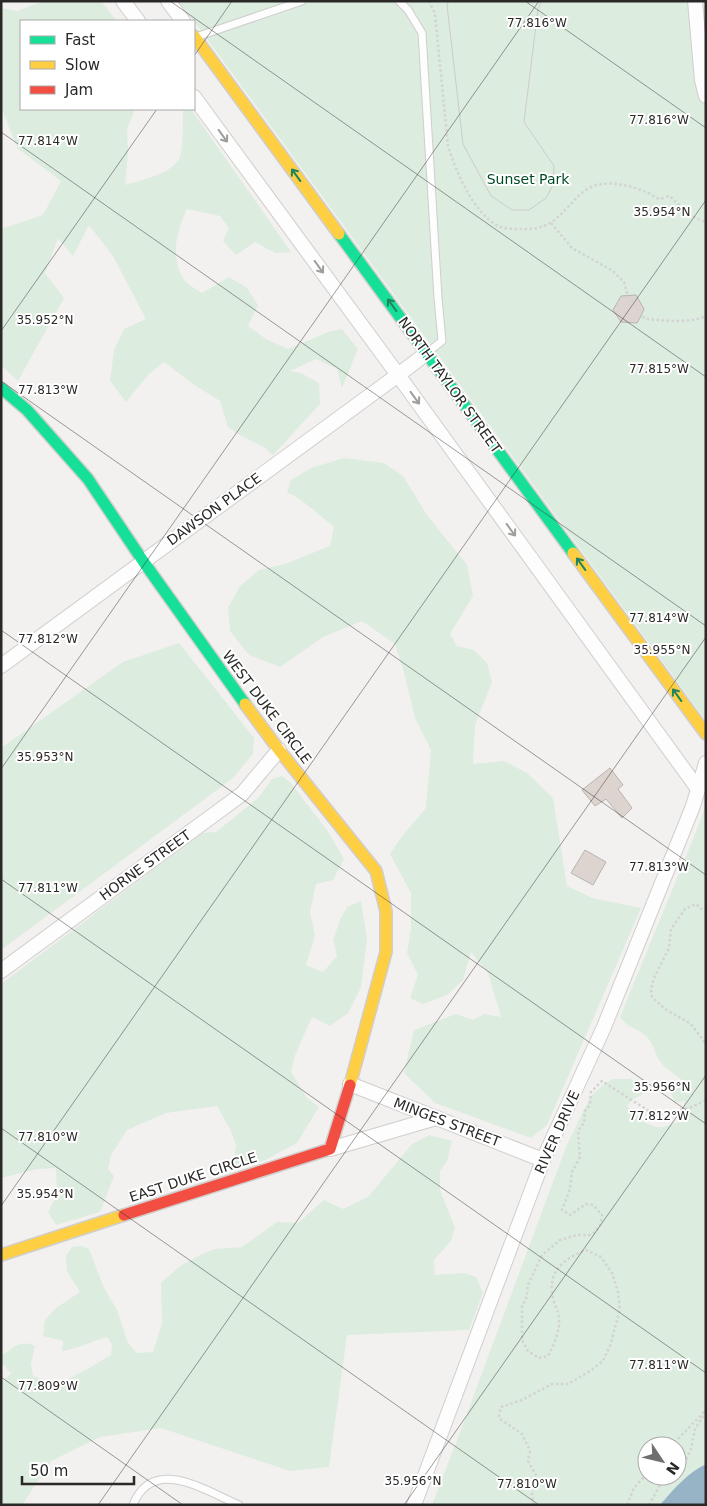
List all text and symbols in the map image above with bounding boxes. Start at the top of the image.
text: 77.816°W [507,16,567,30]
legend [20,20,195,110]
text: Fast [65,31,95,49]
text: Slow [65,56,100,74]
text: Jam [64,81,93,99]
text: 77.816°W [629,113,689,127]
one-way arrow [217,129,228,143]
text: 77.814°W [18,134,78,148]
one-way arrow [290,169,301,182]
park label: Sunset Park [487,171,570,187]
text: 35.954°N [634,205,690,219]
one-way arrow [314,260,324,274]
one-way arrow [387,299,397,313]
text: 35.952°N [17,313,73,327]
street label: NORTH TAYLOR STREET [395,314,505,456]
text: 77.815°W [629,362,689,376]
text: 77.813°W [18,383,78,397]
one-way arrow [410,391,420,405]
street label: DAWSON PLACE [164,469,264,549]
one-way arrow [505,523,516,536]
one-way arrow [576,557,586,571]
text: 77.814°W [629,611,689,625]
text: 77.812°W [18,632,78,646]
text: 35.955°N [634,643,690,657]
street label: WEST DUKE CIRCLE [219,647,315,767]
one-way arrow [672,688,682,702]
text: 35.953°N [17,750,73,764]
street label: HORNE STREET [96,826,194,903]
text: 77.813°W [629,860,689,874]
text: 77.811°W [18,881,78,895]
text: 35.956°N [634,1080,690,1094]
street label: RIVER DRIVE [531,1088,583,1176]
street label: MINGES STREET [391,1094,503,1150]
text: 77.812°W [629,1109,689,1123]
text: 77.810°W [18,1130,78,1144]
street label: EAST DUKE CIRCLE [127,1149,259,1205]
text: 35.954°N [17,1187,73,1201]
text: 77.811°W [629,1358,689,1372]
text: 77.809°W [18,1379,78,1393]
north arrow [637,1436,687,1486]
scale bar [22,1454,135,1486]
text: N [663,1459,683,1478]
text: 50 m [30,1462,68,1480]
text: 35.956°N [385,1474,441,1488]
text: 77.810°W [497,1477,557,1491]

